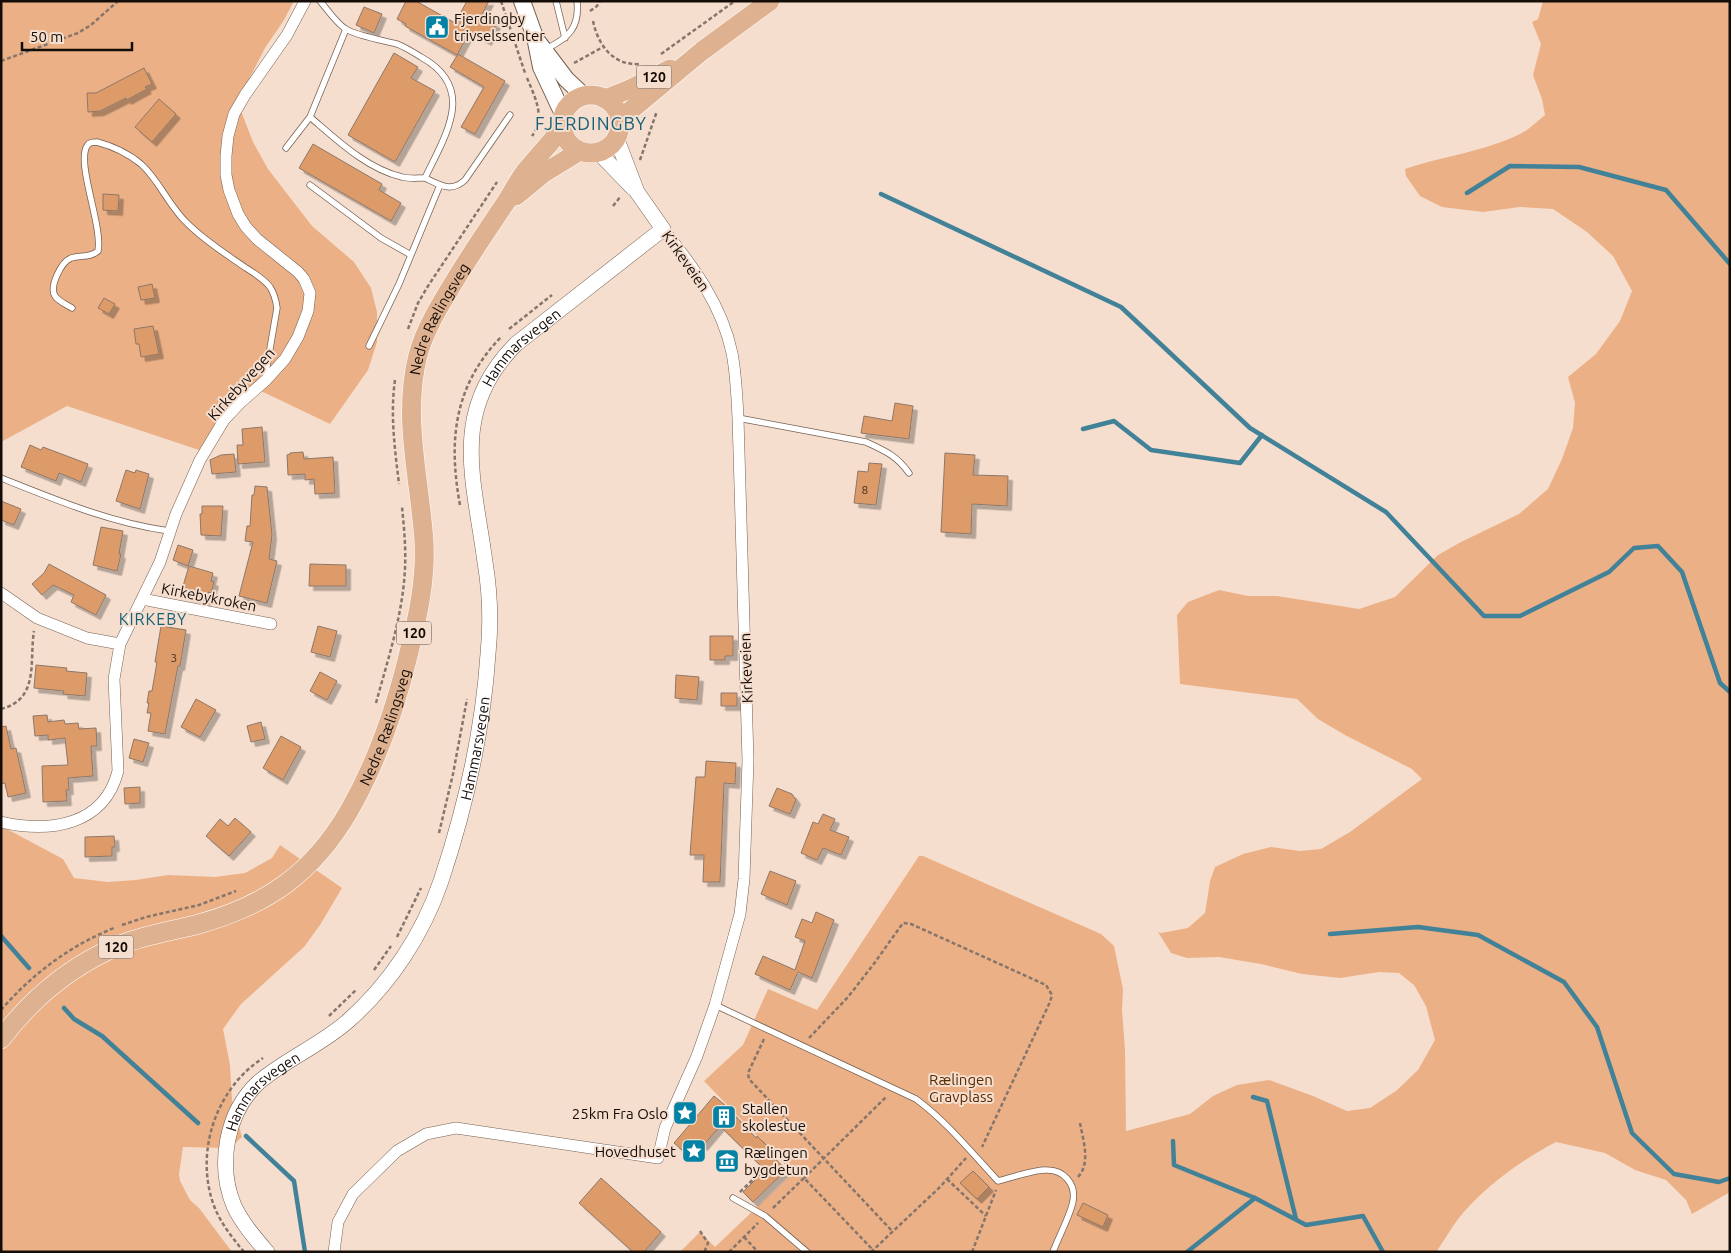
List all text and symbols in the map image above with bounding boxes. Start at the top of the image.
place label: Fjerdingby trivselssenter [454,10,545,44]
public building icon: Fjerdingby trivselssenter [424,14,450,40]
scale bar [22,20,132,52]
text: 50 m [30,28,63,45]
road number: 120 [636,66,672,88]
district label: FJERDINGBY [535,113,647,133]
street label: Kirkeveien [659,227,713,295]
street label: Nedre Rælingsveg [406,259,472,376]
street label: Hammarsvegen [478,304,564,389]
street label: Kirkebyvegen [204,344,278,424]
house number: 8 [862,483,869,496]
street label: Kirkebykroken [160,579,258,615]
district label: KIRKEBY [119,610,187,628]
road number: 120 [396,622,432,644]
street label: Kirkeveien [736,633,756,703]
house number: 3 [171,651,177,664]
street label: Nedre Rælingsveg [355,667,413,788]
street label: Hammarsvegen [456,695,492,802]
road number: 120 [98,936,134,959]
street label: Hammarsvegen [222,1048,303,1133]
park label: Rælingen Gravplass [929,1071,993,1105]
place icon: 25km Fra Oslo [672,1100,698,1126]
place label: Stallen skolestue [742,1100,806,1134]
building icon: Stallen skolestue [711,1104,737,1130]
place label: 25km Fra Oslo [572,1105,668,1122]
place icon: Hovedhuset [681,1138,707,1164]
place label: Hovedhuset [595,1143,676,1160]
place label: Rælingen bygdetun [744,1144,809,1178]
museum icon: Rælingen bygdetun [714,1148,740,1174]

